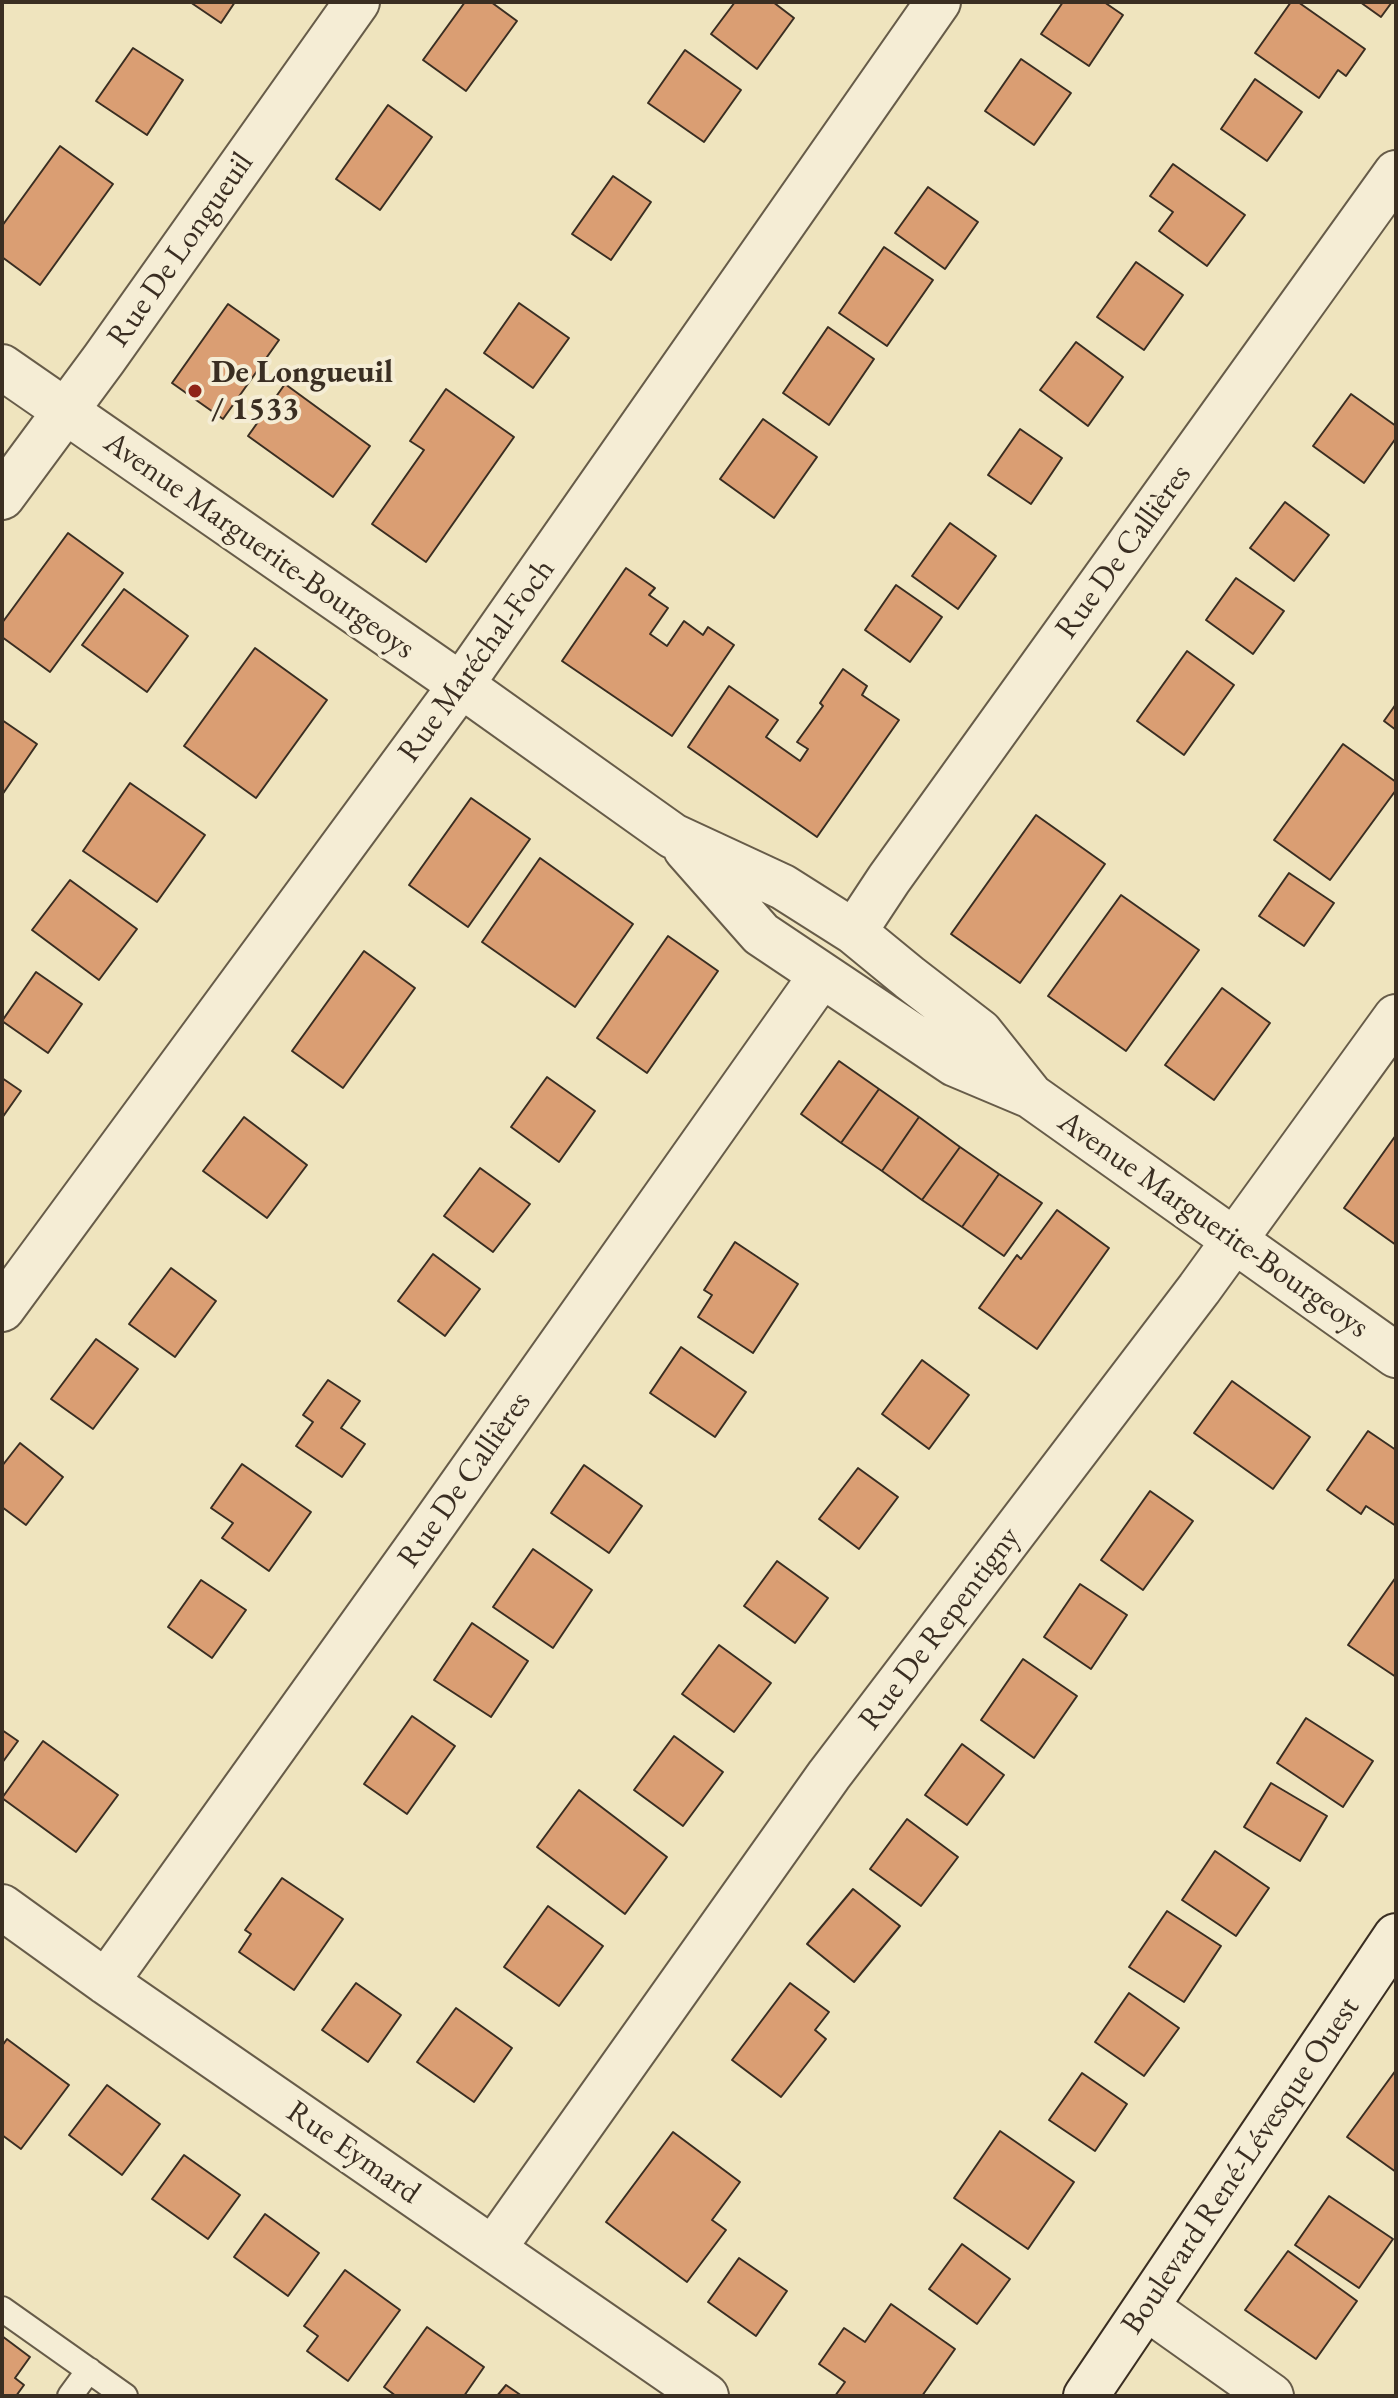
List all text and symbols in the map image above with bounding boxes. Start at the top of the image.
street label: Rue De Longueuil [100,145,262,355]
place label: De Longueuil / 1533 [211,354,393,429]
marker: De Longueuil / 1533 [186,382,204,400]
street label: Avenue Marguerite-Bourgeoys [96,424,422,668]
street label: Rue De Callières [1048,457,1200,647]
street label: Rue Maréchal-Foch [390,552,564,770]
street label: Avenue Marguerite-Bourgeoys [1050,1103,1376,1347]
street label: Rue De Callières [390,1385,540,1575]
street label: Rue De Repentigny [851,1520,1029,1738]
street label: Boulevard René-Lévesque Ouest [1114,1990,1368,2342]
street label: Rue Eymard [279,2093,427,2213]

